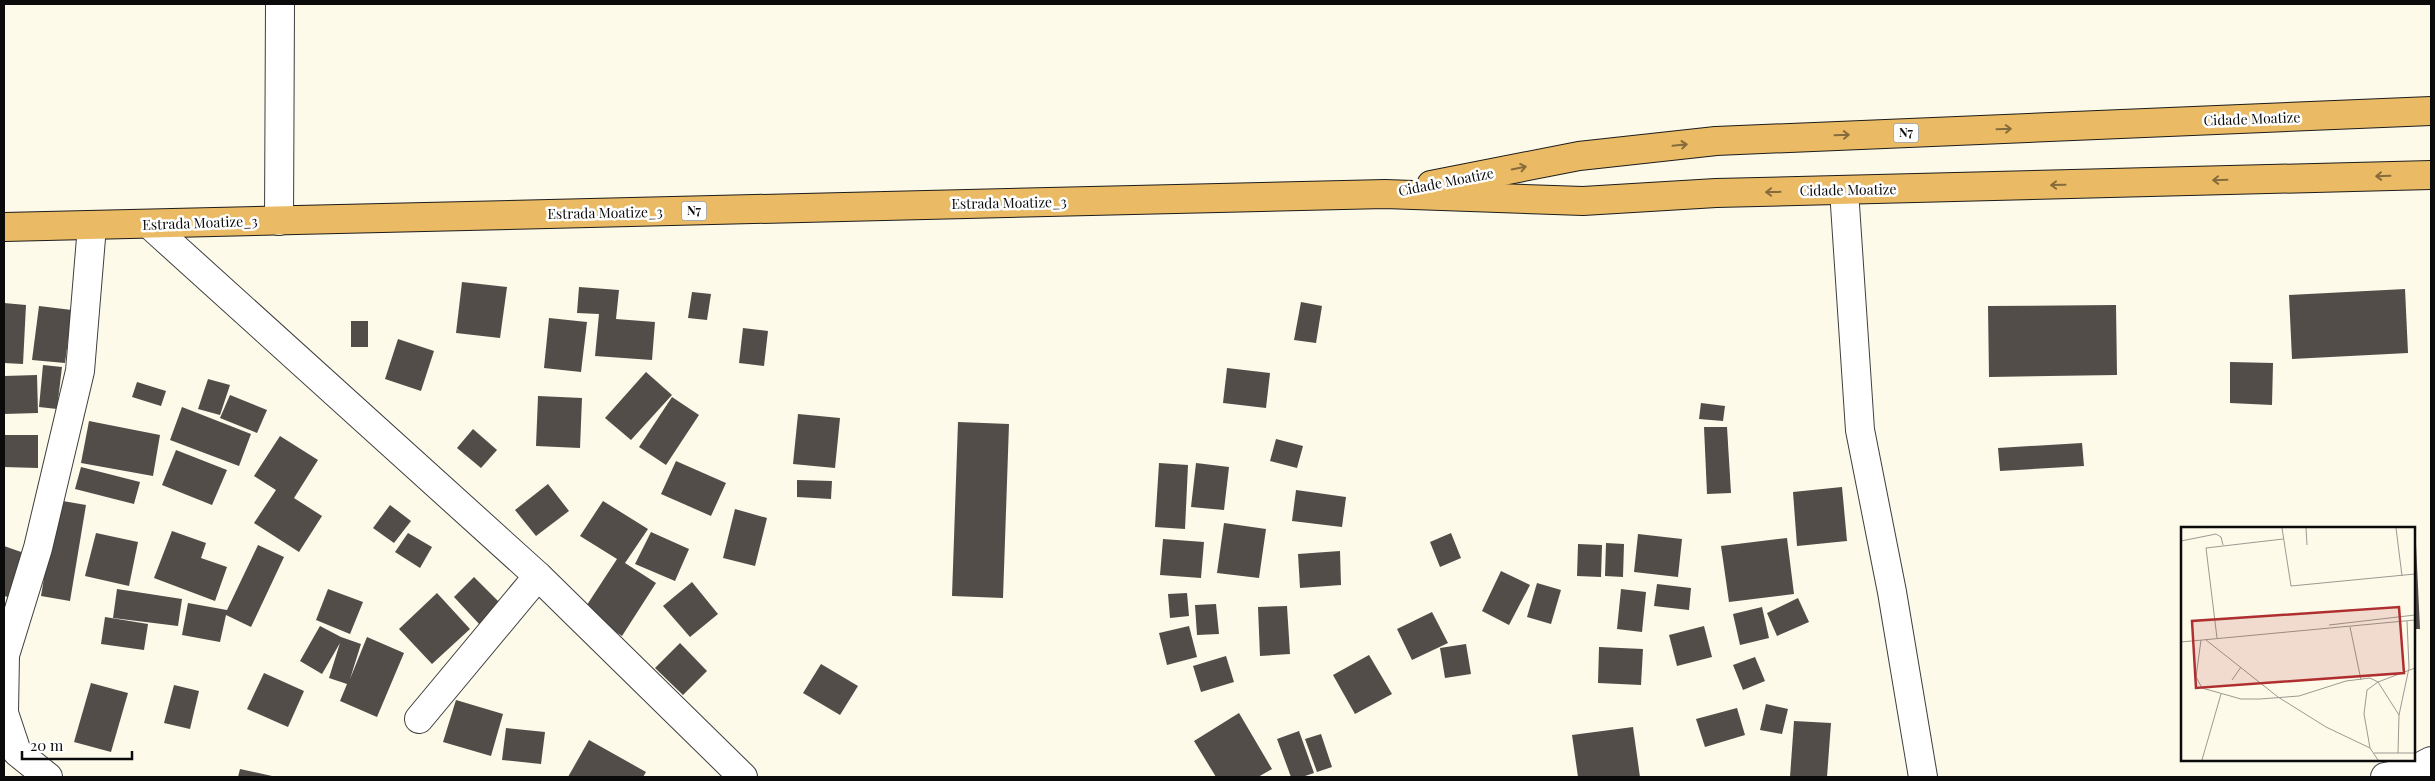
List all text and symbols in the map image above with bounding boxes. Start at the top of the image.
street label: Cidade Moatize [2203,107,2301,130]
road number: N7 [1894,124,1918,142]
one-way arrow [1996,124,2012,133]
one-way arrow [1834,131,1850,140]
one-way arrow [1671,140,1687,150]
street label: Cidade Moatize [1397,163,1495,200]
one-way arrow [1510,163,1526,172]
one-way arrow [2375,171,2391,181]
one-way arrow [2212,176,2228,185]
street label: Cidade Moatize [1799,179,1897,200]
one-way arrow [2050,180,2066,189]
one-way arrow [1765,187,1781,197]
street label: Estrada Moatize_3 [951,192,1067,213]
street label: Estrada Moatize_3 [547,202,663,223]
road number: N7 [682,202,706,220]
street label: Estrada Moatize_3 [142,211,258,234]
inset map [2181,527,2415,761]
scale bar [22,728,132,760]
text: 20 m [30,735,64,755]

